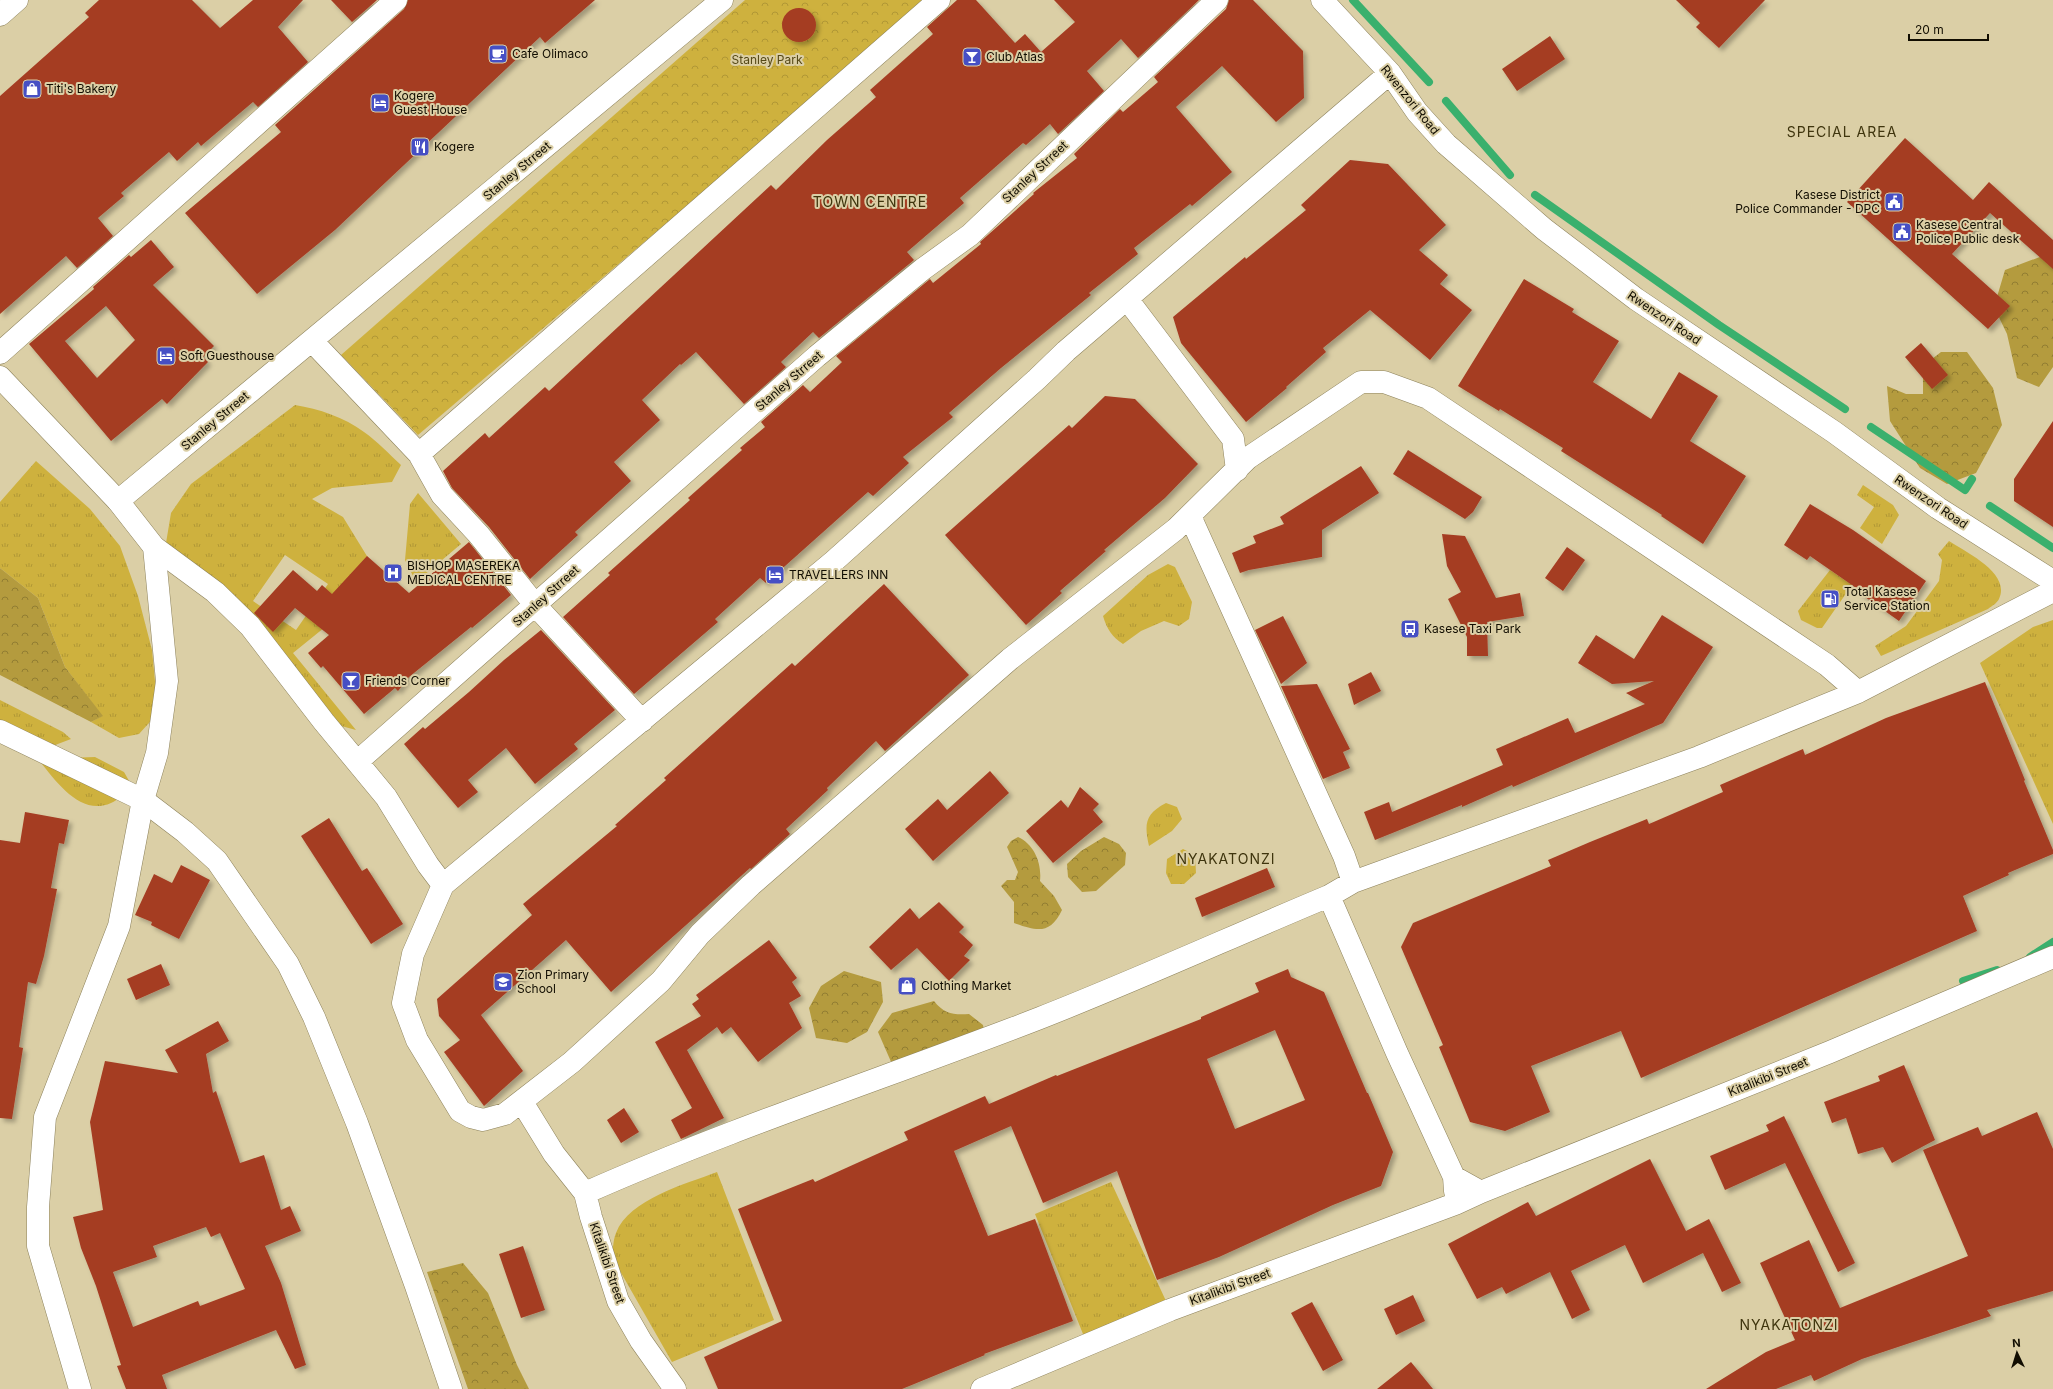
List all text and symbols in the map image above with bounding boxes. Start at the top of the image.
scale bar [1909,16,1988,42]
text: 20 m [1915,22,1944,37]
cafe icon: Cafe Olimaco [487,43,509,65]
place label: Cafe Olimaco [512,46,588,61]
bar icon: Club Atlas [961,46,983,68]
place label: Club Atlas [986,49,1043,64]
park label: Stanley Park [732,52,803,67]
street label: Rwenzori Road [1378,62,1443,137]
shop icon: Titi's Bakery [21,78,43,100]
place label: Titi's Bakery [46,81,116,96]
place label: Kogere Guest House [394,88,467,117]
hotel icon: Kogere Guest House [369,92,391,114]
district label: SPECIAL AREA [1787,123,1897,140]
restaurant icon: Kogere [409,136,431,158]
street label: Stanley Strreet [480,138,554,203]
street label: Stanley Strreet [999,138,1070,206]
place label: Kogere [434,139,474,154]
place label: Kasese District Police Commander - DPC [1735,187,1880,216]
public building icon: Kasese District Police Commander - DPC [1883,191,1905,213]
district label: TOWN CENTRE [813,193,927,210]
place label: Kasese Central Police Public desk [1916,217,2020,246]
public building icon: Kasese Central Police Public desk [1891,221,1913,243]
street label: Rwenzori Road [1625,288,1704,348]
hotel icon: Soft Guesthouse [155,345,177,367]
street label: Stanley Strreet [752,347,825,414]
place label: Soft Guesthouse [180,348,274,363]
street label: Stanley Strreet [178,388,252,453]
street label: Rwenzori Road [1892,472,1971,532]
place label: BISHOP MASEREKA MEDICAL CENTRE [407,558,520,587]
hospital icon: BISHOP MASEREKA MEDICAL CENTRE [382,562,404,584]
street label: Stanley Strreet [509,562,582,629]
hotel icon: TRAVELLERS INN [764,564,786,586]
place label: TRAVELLERS INN [789,567,888,582]
place label: Total Kasese Service Station [1844,584,1930,613]
fuel station icon: Total Kasese Service Station [1819,588,1841,610]
bus stop icon: Kasese Taxi Park [1399,618,1421,640]
place label: Kasese Taxi Park [1424,621,1521,636]
bar icon: Friends Corner [340,670,362,692]
place label: Friends Corner [365,673,450,688]
district label: NYAKATONZI [1177,850,1276,867]
place label: Zion Primary School [517,967,589,996]
school or university icon: Zion Primary School [492,971,514,993]
shop icon: Clothing Market [896,975,918,997]
place label: Clothing Market [921,978,1011,993]
street label: Kitalikibi Street [1726,1054,1810,1099]
street label: Kitalikibi Street [587,1220,628,1305]
street label: Kitalikibi Street [1187,1265,1272,1308]
district label: NYAKATONZI [1740,1316,1839,1333]
north arrow [1997,1333,2037,1373]
text: N [2012,1336,2021,1350]

